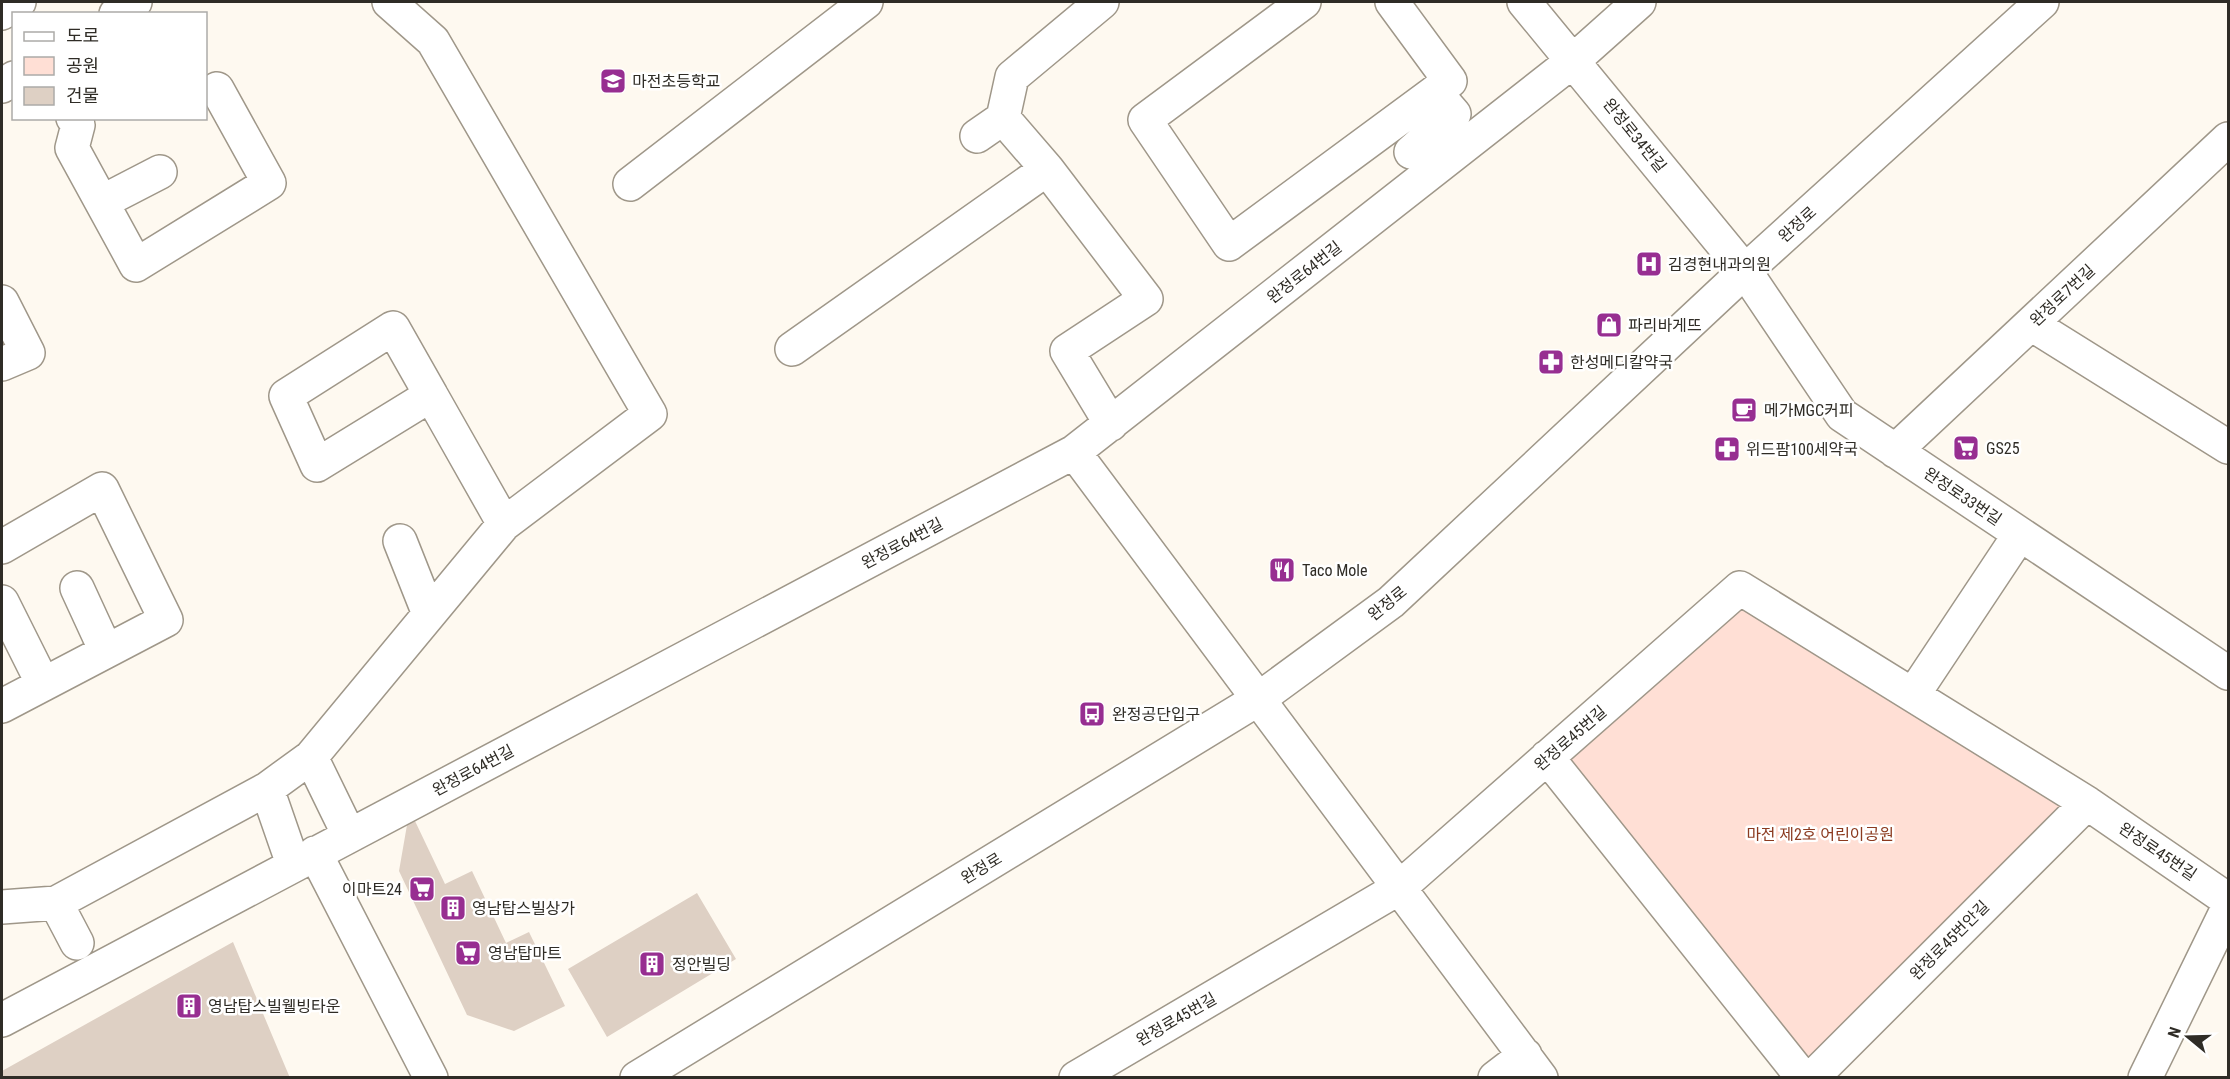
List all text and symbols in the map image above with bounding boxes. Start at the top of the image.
legend [12,12,207,120]
text: 도로 [66,25,99,46]
text: 공원 [66,55,99,76]
school or university icon: 마전초등학교 [598,66,628,96]
place label: 마전초등학교 [632,72,720,91]
text: 건물 [66,85,99,106]
street label: 완정로34번길 [1599,95,1670,176]
street label: 완정로 [1775,202,1820,246]
street label: 완정로64번길 [1263,237,1345,307]
hospital icon: 김경현내과의원 [1634,249,1664,279]
place label: 김경현내과의원 [1668,255,1771,274]
street label: 완정로7번길 [2026,261,2099,330]
shop icon: 파리바게뜨 [1594,310,1624,340]
place label: 파리바게뜨 [1628,316,1702,335]
pharmacy icon: 한성메디칼약국 [1536,347,1566,377]
place label: 한성메디칼약국 [1570,353,1673,372]
cafe icon: 메가MGC커피 [1729,395,1759,425]
place label: 메가MGC커피 [1764,401,1854,420]
supermarket icon: GS25 [1951,433,1981,463]
pharmacy icon: 위드팜100세약국 [1712,434,1742,464]
place label: GS25 [1986,439,2020,458]
place label: 위드팜100세약국 [1746,440,1858,459]
street label: 완정로33번길 [1920,464,2005,529]
street label: 완정로64번길 [858,514,946,573]
restaurant icon: Taco Mole [1267,555,1297,585]
place label: Taco Mole [1302,561,1368,580]
street label: 완정로 [1364,582,1411,625]
bus stop icon: 완정공단입구 [1077,699,1107,729]
street label: 완정로45번길 [1530,702,1610,775]
place label: 완정공단입구 [1112,705,1200,724]
street label: 완정로64번길 [429,741,517,800]
street label: 완정로45번길 [2115,819,2200,884]
park label: 마전 제2호 어린이공원 [1746,825,1894,844]
street label: 완정로 [957,849,1005,888]
supermarket icon: 이마트24 [407,874,437,904]
place label: 이마트24 [342,880,402,899]
building icon: 영남탑스빌상가 [438,893,468,923]
street label: 완정로45번안길 [1906,897,1993,984]
place label: 영남탑스빌상가 [472,899,575,918]
supermarket icon: 영남탑마트 [453,938,483,968]
place label: 영남탑마트 [488,944,562,963]
building icon: 정안빌딩 [637,949,667,979]
place label: 정안빌딩 [672,955,731,974]
street label: 완정로45번길 [1133,989,1220,1050]
building icon: 영남탑스빌웰빙타운 [174,991,204,1021]
place label: 영남탑스빌웰빙타운 [208,997,340,1016]
north arrow [2158,1007,2218,1067]
text: N [2164,1025,2185,1040]

